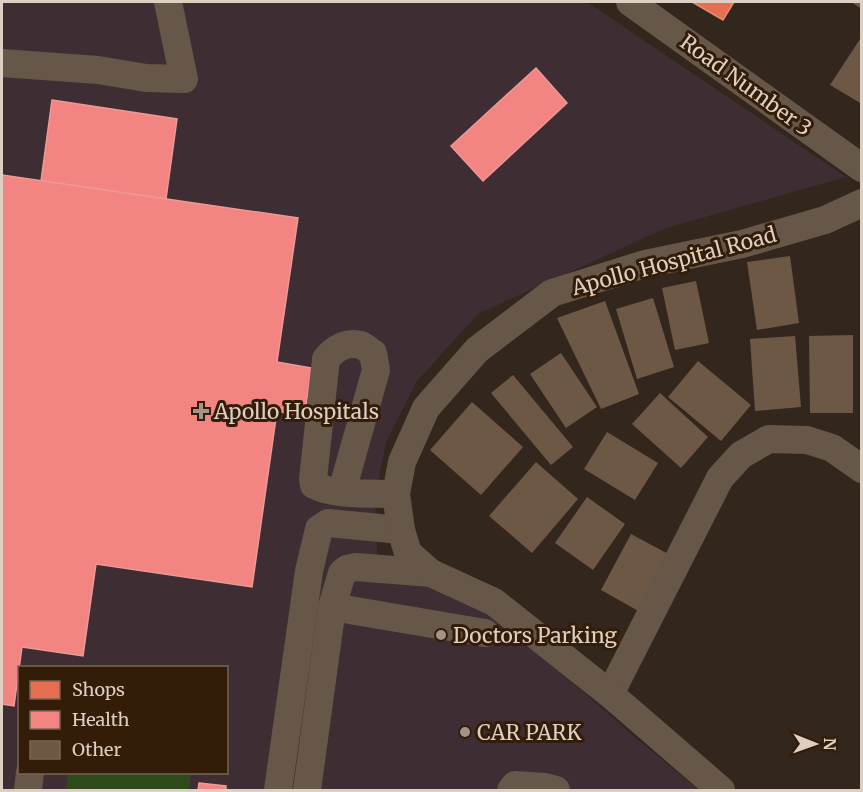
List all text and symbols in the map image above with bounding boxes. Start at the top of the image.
street label: Road Number 3 [675,28,817,142]
street label: Apollo Hospital Road [568,221,780,302]
place label: Apollo Hospitals [213,398,379,425]
marker: Apollo Hospitals [192,402,210,420]
place label: Doctors Parking [453,622,617,649]
marker: Doctors Parking [434,628,448,642]
legend [18,666,228,774]
text: Shops [72,678,125,701]
text: Health [72,708,130,731]
north arrow [785,714,845,774]
place label: CAR PARK [477,719,582,746]
marker: CAR PARK [458,725,472,739]
text: Other [72,738,122,761]
text: N [820,738,840,751]

